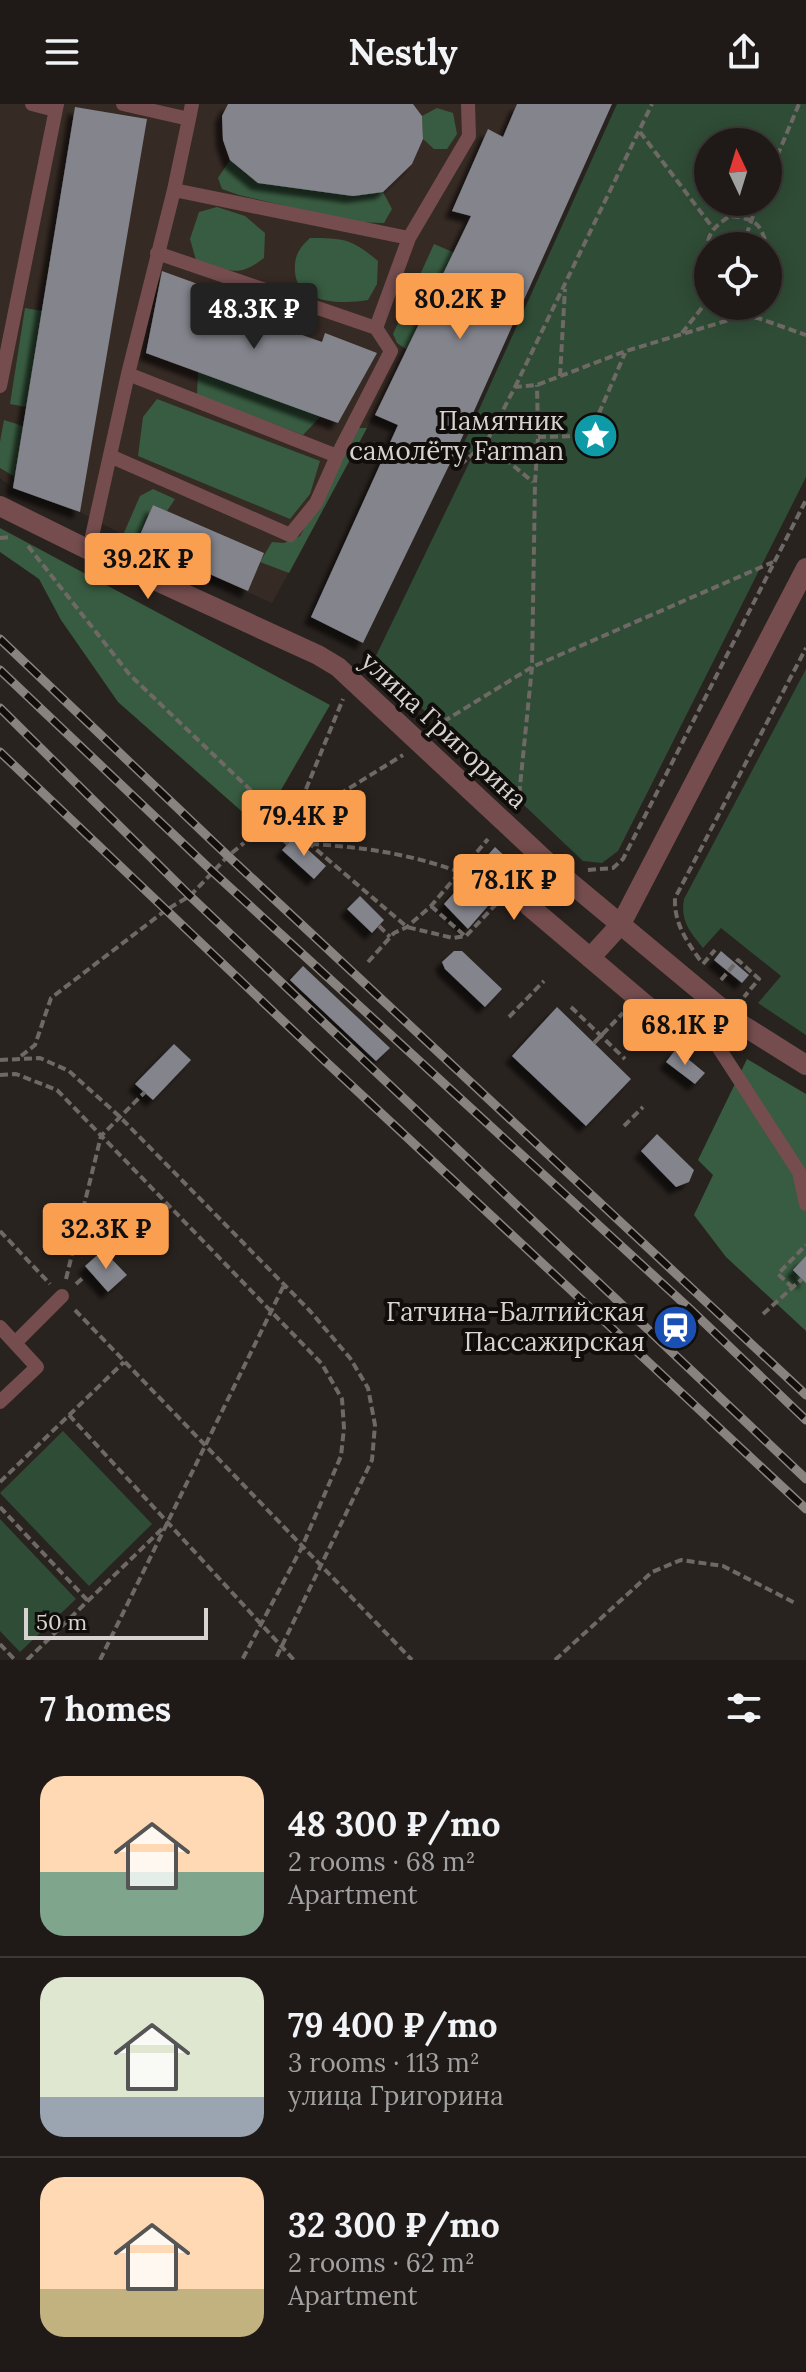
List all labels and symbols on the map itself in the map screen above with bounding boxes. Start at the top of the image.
north arrow [694,128,782,216]
pin: 80.2K ₽ [386,273,534,341]
pin: 48.3K ₽ [180,283,328,351]
place label: Памятник самолёту Farman [349,404,564,467]
place icon: Памятник самолёту Farman [571,412,619,460]
pin: 39.2K ₽ [74,533,222,601]
street label: улица Григорина [354,644,534,815]
pin: 79.4K ₽ [230,790,378,858]
pin: 78.1K ₽ [440,854,588,922]
pin: 68.1K ₽ [611,999,759,1067]
pin: 32.3K ₽ [32,1203,180,1271]
place label: Гатчина-Балтийская Пассажирская [386,1295,645,1358]
station icon: Гатчина-Балтийская Пассажирская [652,1303,700,1351]
scale bar [24,1604,208,1640]

